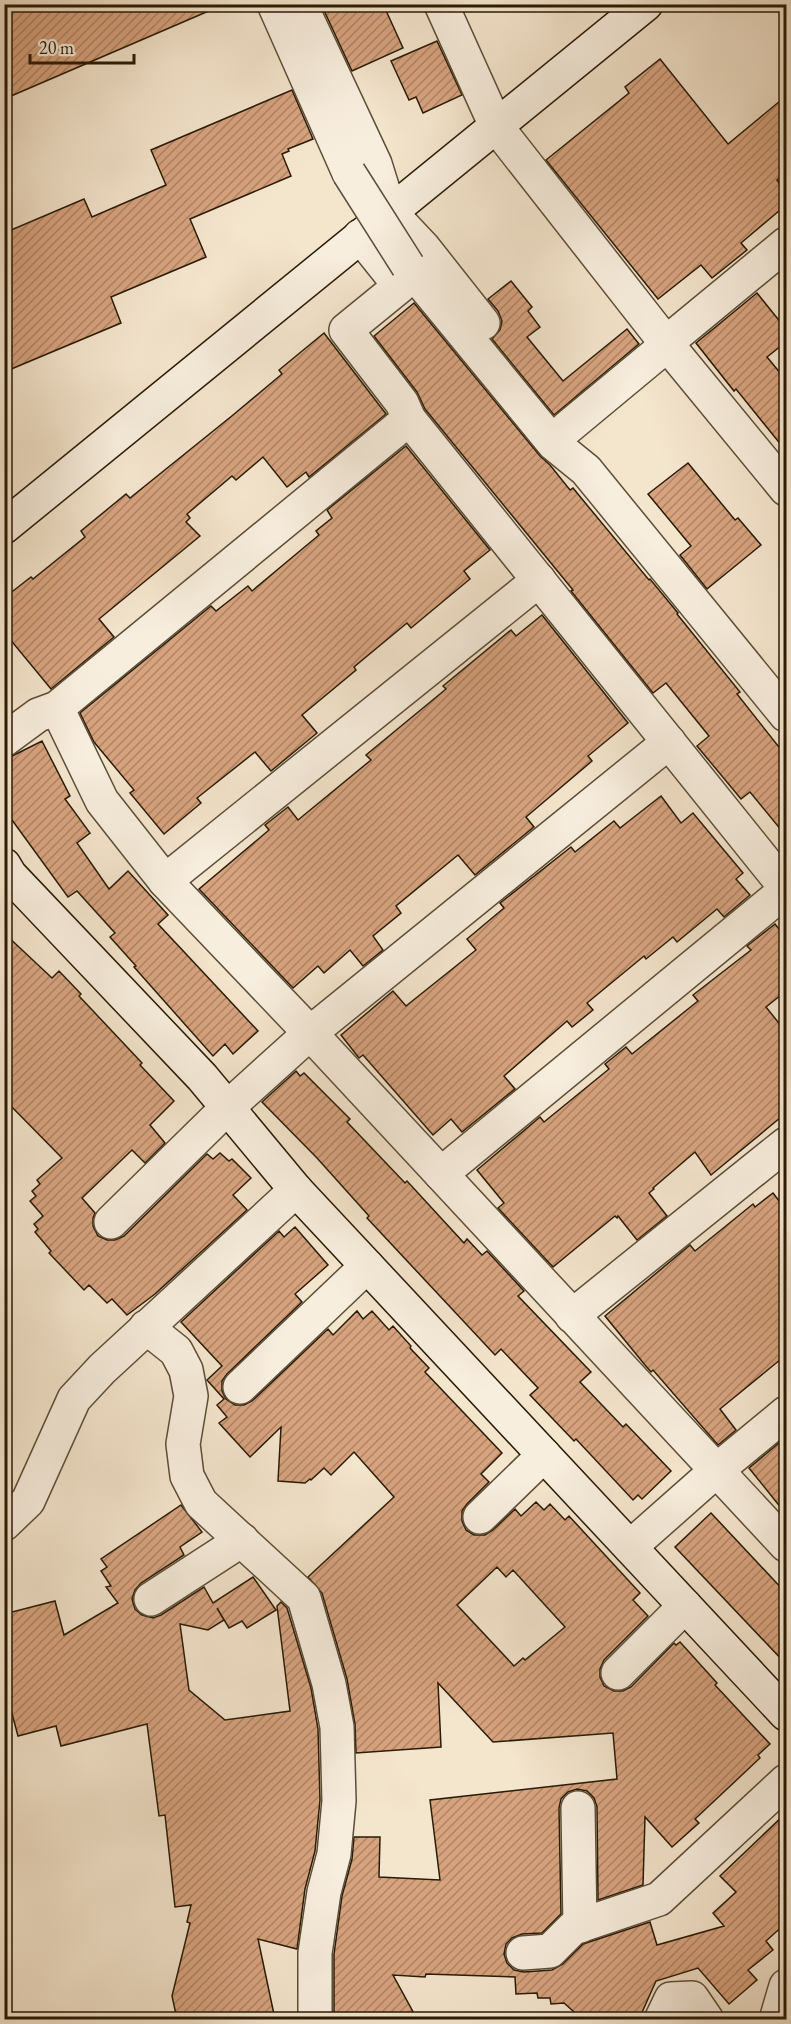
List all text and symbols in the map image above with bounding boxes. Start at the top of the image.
scale bar [30,27,134,65]
text: 20 m [39,36,74,59]

